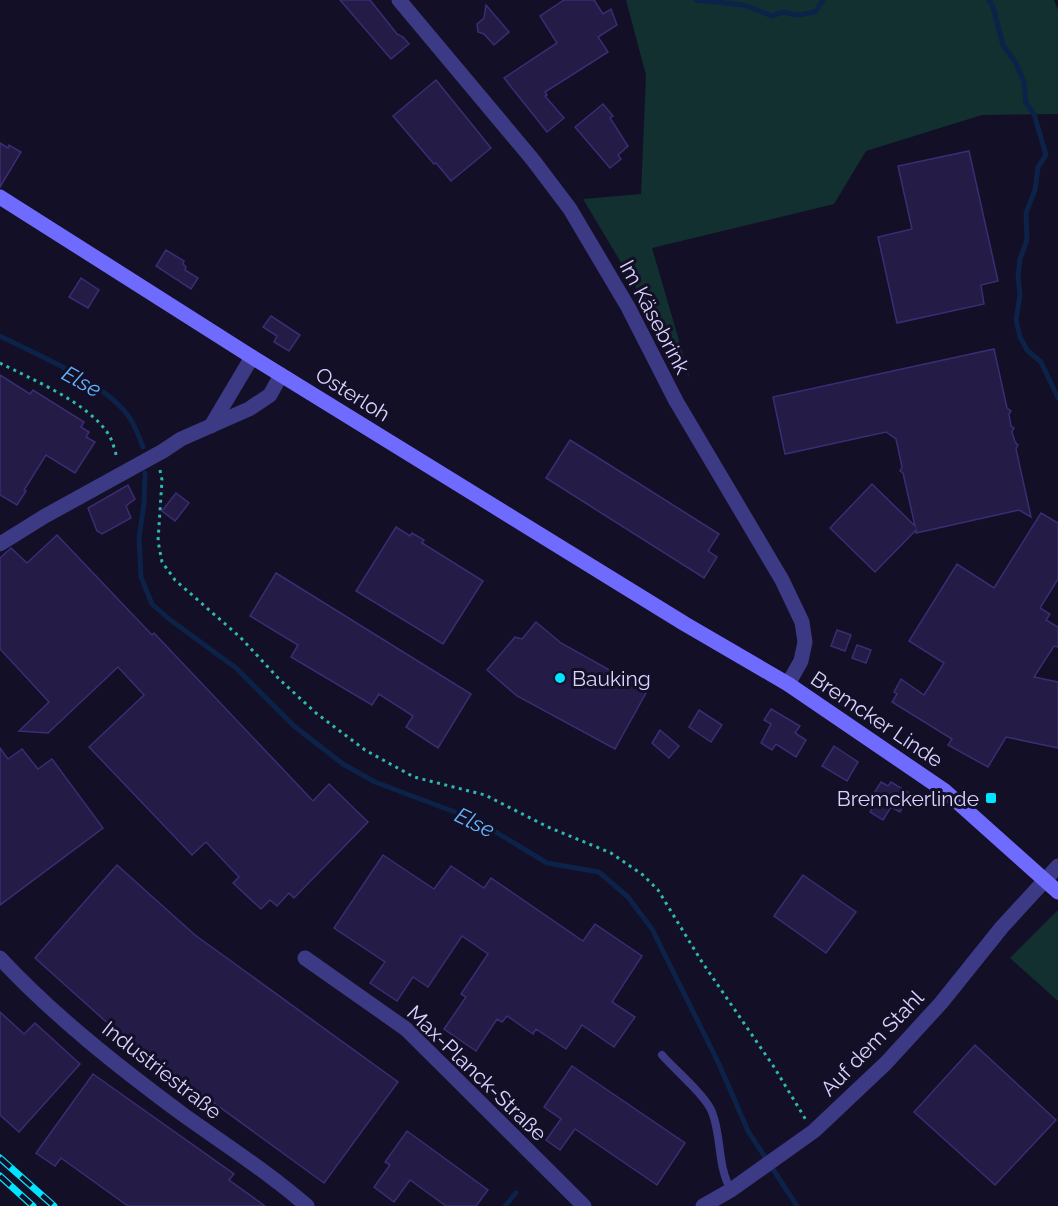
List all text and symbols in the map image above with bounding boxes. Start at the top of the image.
street label: Im Käsebrink [614,256,696,378]
water label: Else [58,360,106,402]
street label: Osterloh [311,361,395,427]
place label: Bauking [572,666,651,691]
street label: Bremcker Linde [806,666,948,772]
marker: Bauking [553,671,567,685]
place label: Bremckerlinde [837,786,979,811]
marker: Bremckerlinde [984,791,998,805]
water label: Else [451,801,499,843]
street label: Auf dem Stahl [815,985,929,1101]
street label: Max-Planck-Straße [402,1000,552,1146]
street label: Industriestraße [97,1016,227,1124]

